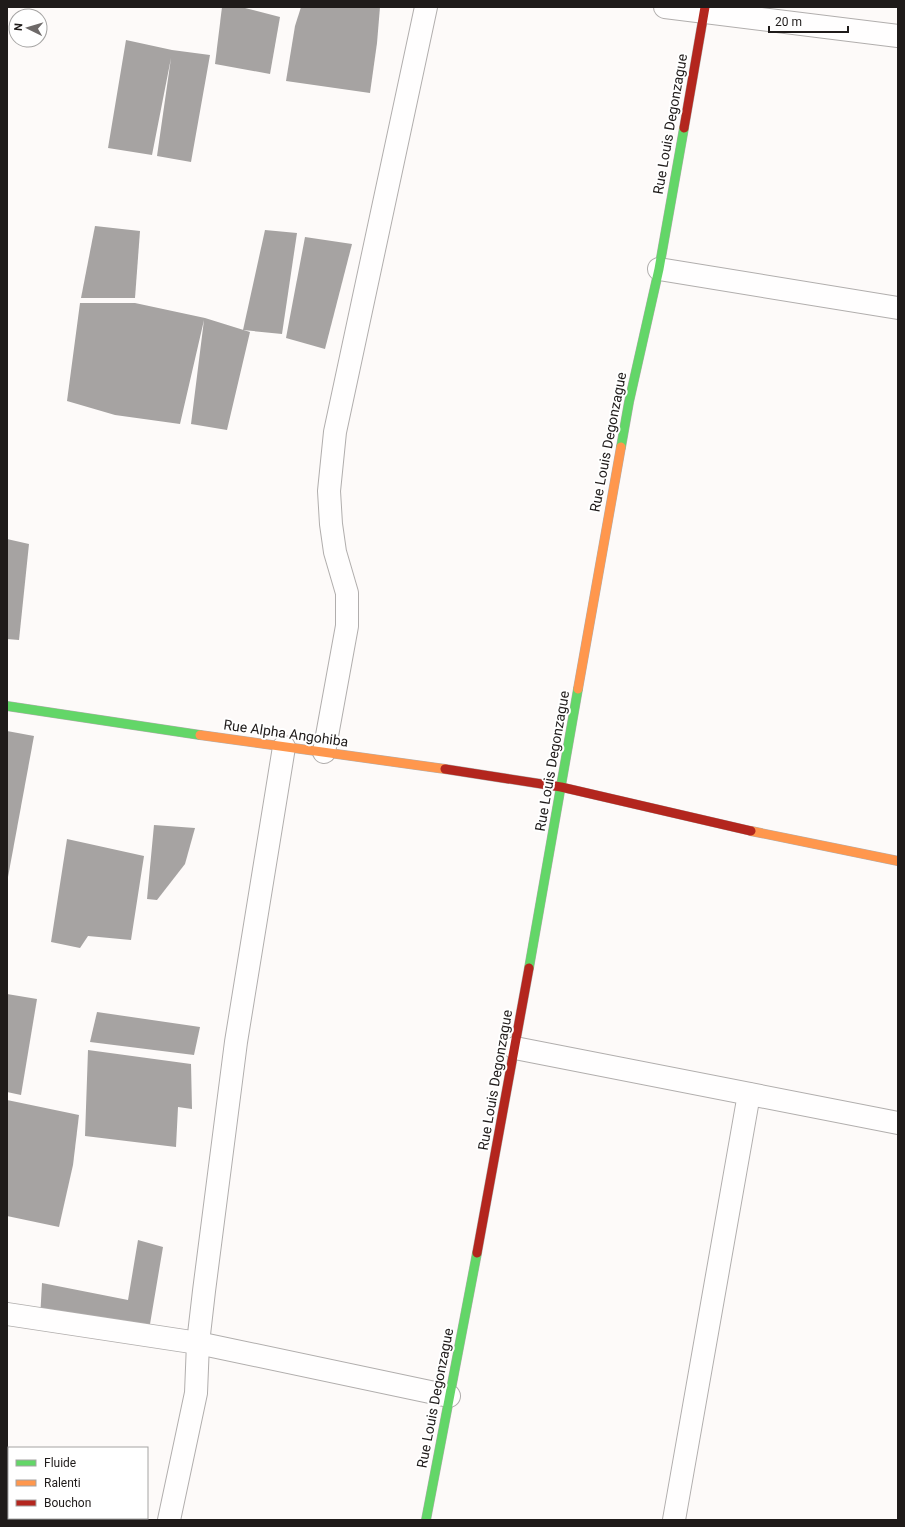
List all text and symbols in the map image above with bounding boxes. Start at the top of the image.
north arrow [8,8,48,48]
scale bar [769,8,848,34]
text: 20 m [775,15,802,29]
text: N [12,23,25,32]
street label: Rue Louis Degonzague [650,53,690,195]
street label: Rue Louis Degonzague [587,371,629,513]
street label: Rue Louis Degonzague [532,690,572,832]
street label: Rue Alpha Angohiba [223,716,349,750]
street label: Rue Louis Degonzague [475,1009,515,1151]
street label: Rue Louis Degonzague [414,1327,456,1469]
legend [8,1447,148,1519]
text: Fluide [44,1456,76,1470]
text: Ralenti [44,1476,81,1490]
text: Bouchon [44,1496,91,1510]

